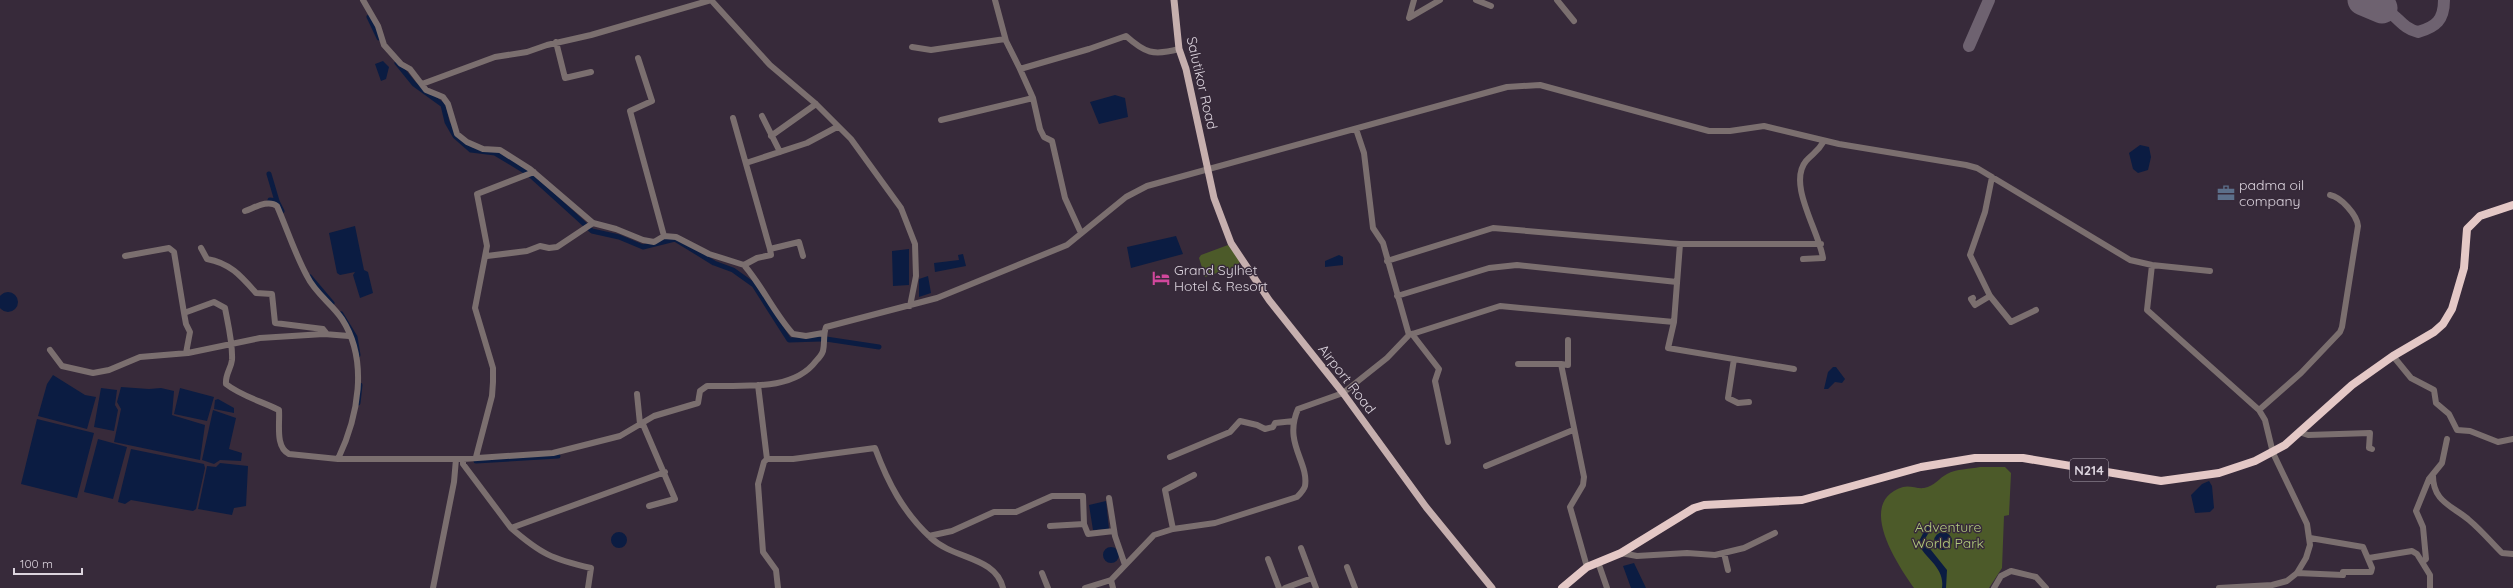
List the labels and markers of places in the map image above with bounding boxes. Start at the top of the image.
place label: padma oil company [2239,176,2304,210]
office icon: padma oil company [2216,183,2236,203]
place label: Grand Sylhet Hotel & Resort [1174,261,1268,295]
hotel icon: Grand Sylhet Hotel & Resort [1151,268,1171,288]

